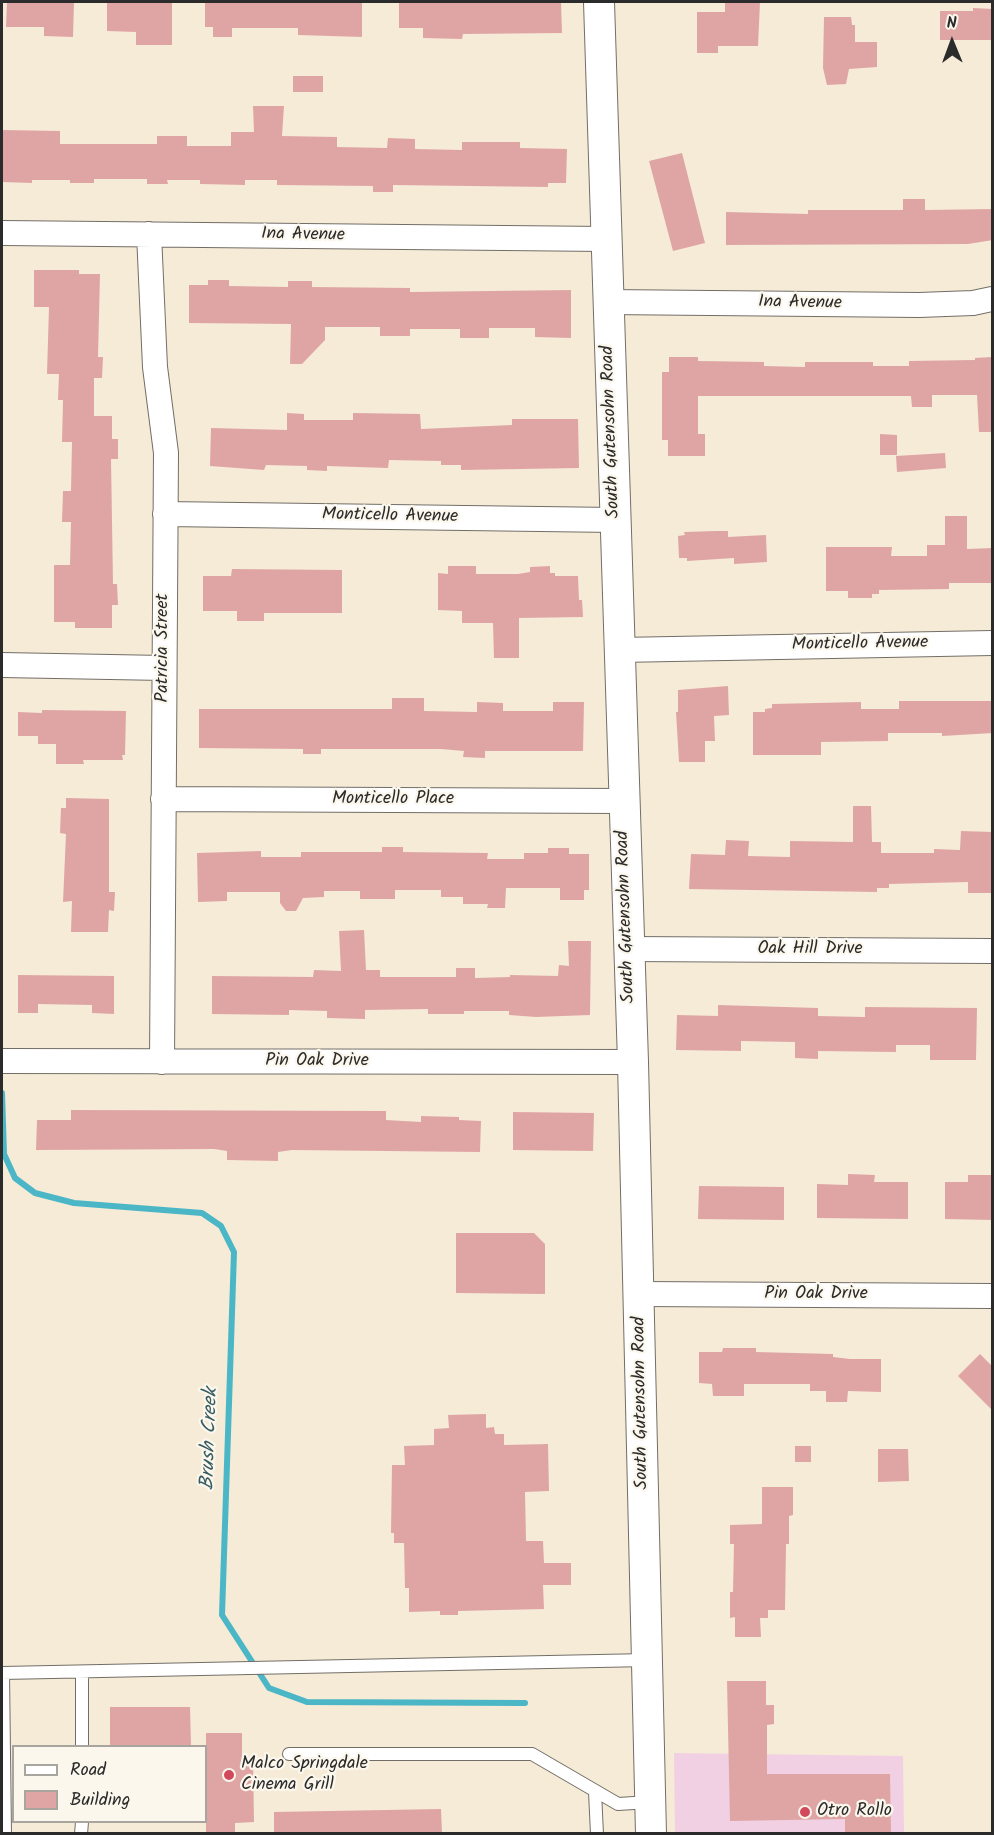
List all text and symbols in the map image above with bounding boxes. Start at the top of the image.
text: N [946,11,957,36]
north arrow [922,12,982,72]
street label: Ina Avenue [261,224,345,248]
street label: Ina Avenue [758,292,842,316]
street label: South Gutensohn Road [598,345,626,519]
street label: Monticello Avenue [322,505,458,529]
street label: Patricia Street [153,593,175,703]
street label: Monticello Avenue [792,633,928,657]
street label: Monticello Place [332,789,454,811]
street label: South Gutensohn Road [613,830,641,1004]
street label: Oak Hill Drive [757,939,863,961]
street label: Pin Oak Drive [265,1051,369,1073]
street label: Pin Oak Drive [764,1284,868,1306]
street label: South Gutensohn Road [630,1316,654,1490]
water label: Brush Creek [197,1388,225,1490]
legend [12,1745,207,1823]
place label: Malco Springdale Cinema Grill [241,1754,368,1796]
text: Road [70,1756,106,1785]
marker: Malco Springdale Cinema Grill [222,1768,236,1782]
text: Building [70,1786,130,1815]
place label: Otro Rollo [817,1801,892,1823]
marker: Otro Rollo [798,1805,812,1819]

